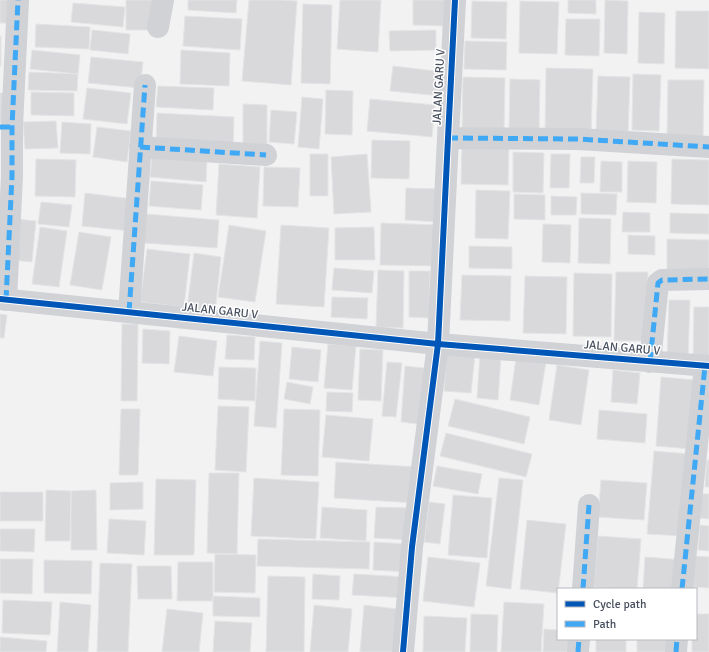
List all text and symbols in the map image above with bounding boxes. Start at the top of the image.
street label: JALAN GARU V [430,48,448,126]
street label: JALAN GARU V [181,300,259,322]
street label: JALAN GARU V [583,337,661,359]
legend [557,588,697,640]
text: Cycle path [593,597,646,612]
text: Path [593,617,616,632]

